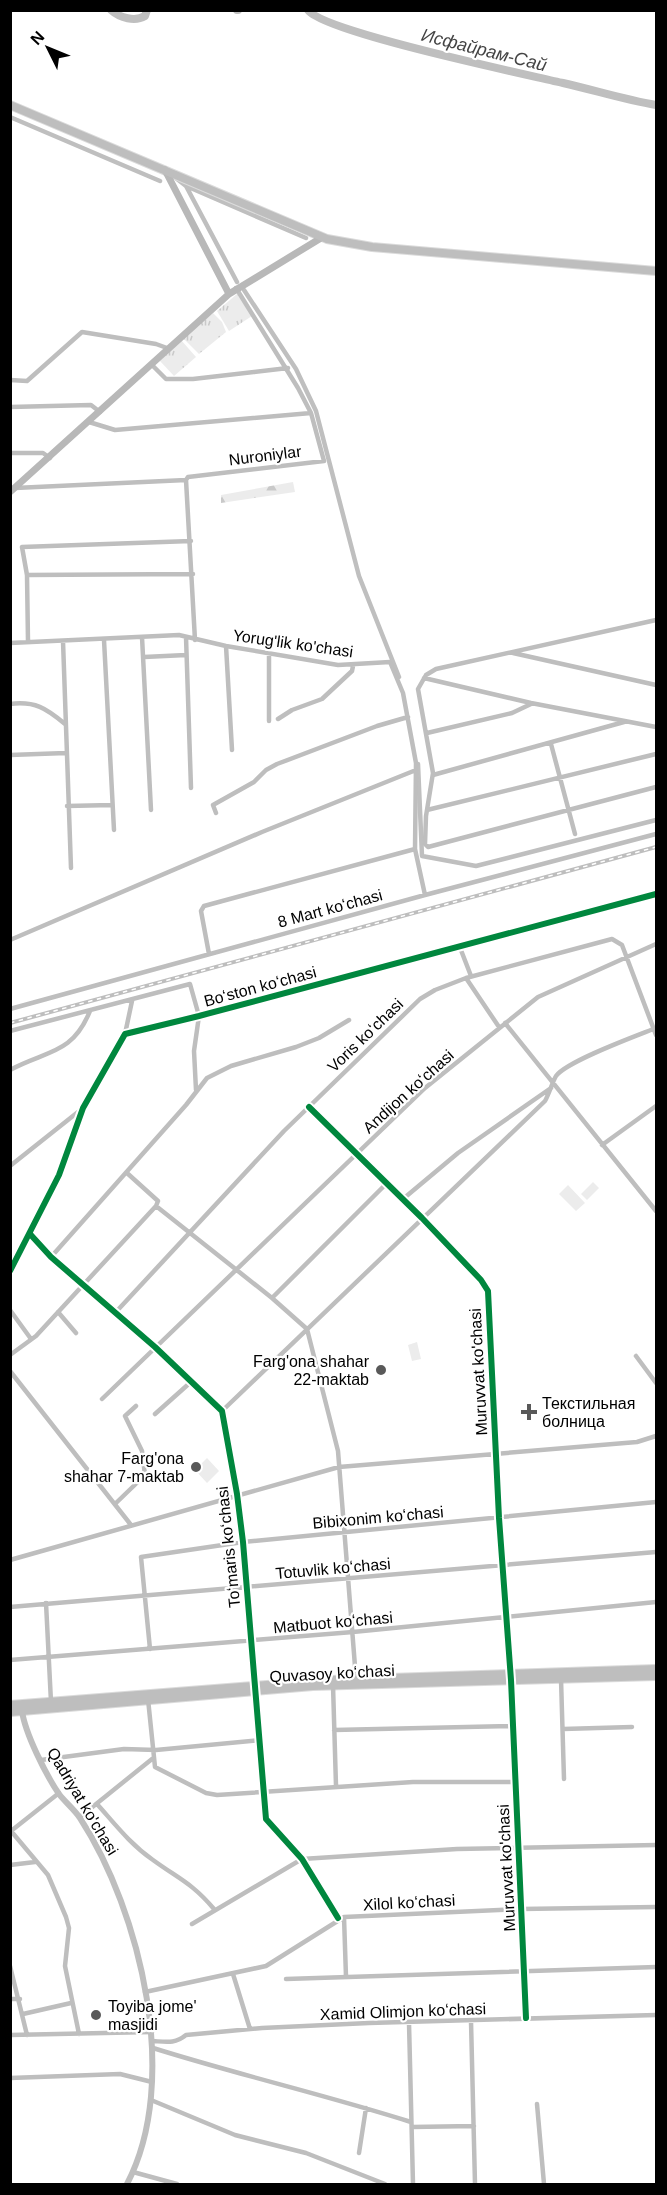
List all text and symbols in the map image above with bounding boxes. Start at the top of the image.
north arrow [18,18,78,78]
water label: Исфайрам-Сай [419,25,549,75]
text: N [27,28,48,48]
street label: Nuroniylar [228,443,303,468]
street label: Yorug'lik ko'chasi [232,627,354,660]
street label: 8 Mart koʻchasi [276,886,384,931]
street label: Boʻston koʻchasi [202,963,318,1010]
street label: Voris koʻchasi [324,995,406,1075]
street label: Andijon koʻchasi [360,1046,457,1136]
street label: Muruvvat ko'chasi [467,1308,490,1436]
place label: Farg'ona shahar 22-maktab [253,1353,370,1388]
marker: Farg'ona shahar 22-maktab [374,1363,388,1377]
place label: Текстильная болница [542,1395,635,1430]
marker: Текстильная болница [520,1403,538,1421]
place label: Farg'ona shahar 7-maktab [64,1450,184,1485]
marker: Farg'ona shahar 7-maktab [189,1460,203,1474]
street label: Toʻmaris koʻchasi [214,1485,243,1608]
street label: Bibixonim koʻchasi [312,1503,444,1532]
street label: Totuvlik koʻchasi [275,1555,391,1582]
street label: Matbuot koʻchasi [272,1609,394,1636]
street label: Quvasoy koʻchasi [269,1662,395,1685]
street label: Qadriyat ko'chasi [44,1744,121,1858]
street label: Muruvvat ko'chasi [495,1804,518,1932]
street label: Xilol koʻchasi [362,1892,456,1913]
place label: Toyiba jome' masjidi [108,1998,196,2033]
street label: Xamid Olimjon koʻchasi [320,2000,486,2023]
marker: Toyiba jome' masjidi [89,2008,103,2022]

